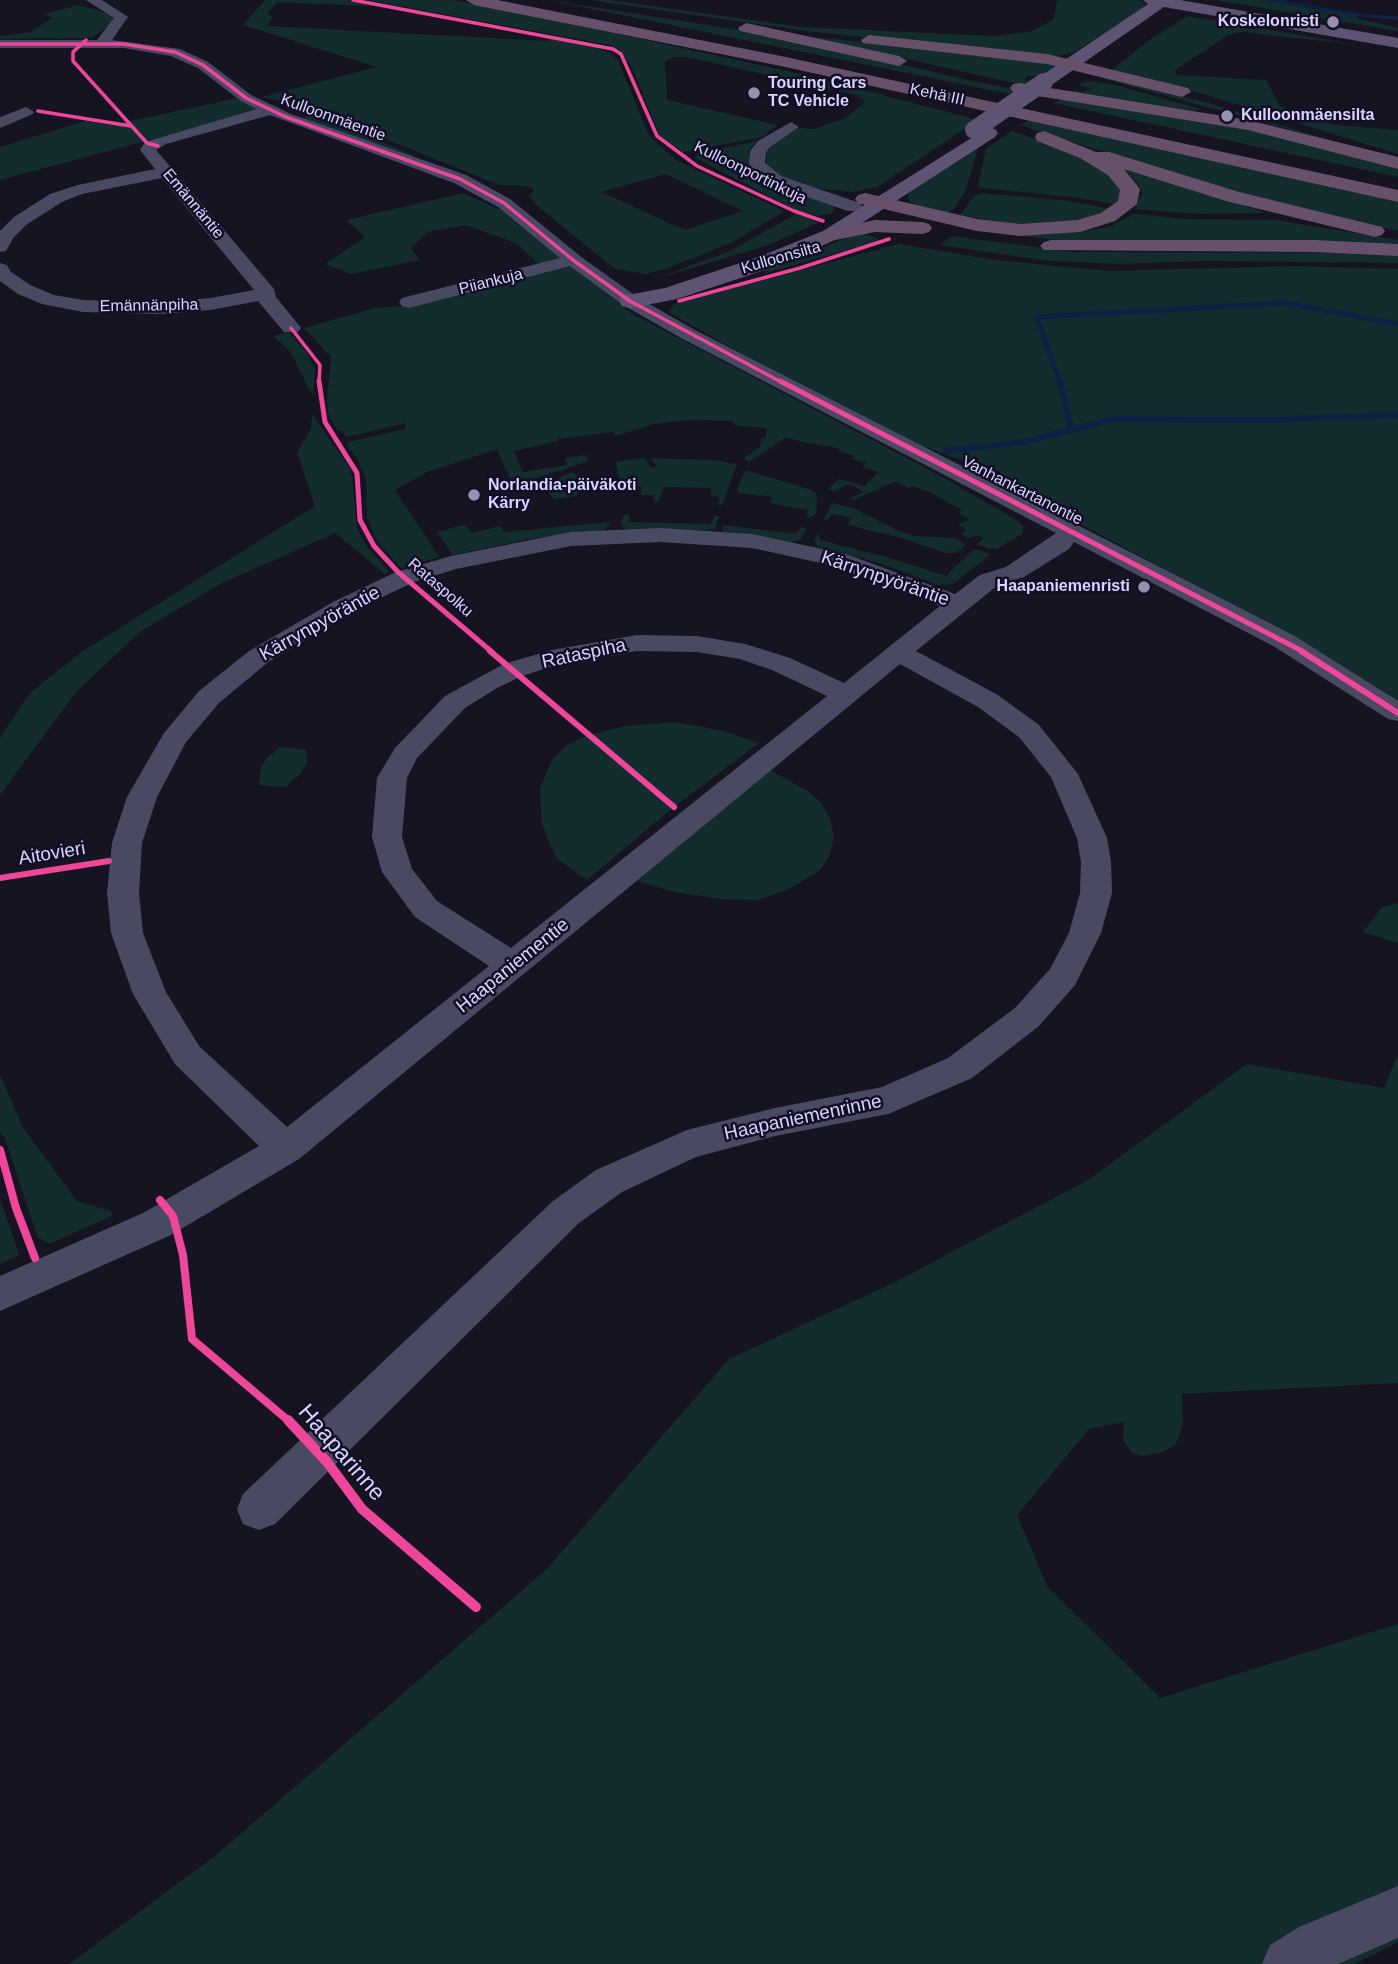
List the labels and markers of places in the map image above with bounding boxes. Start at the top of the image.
place label: Koskelonristi [1218,12,1319,32]
marker: Koskelonristi [1325,14,1341,30]
place label: Touring Cars TC Vehicle [768,74,866,112]
marker: Touring Cars TC Vehicle [746,85,762,101]
place label: Kulloonmäensilta [1241,106,1374,126]
marker: Kulloonmäensilta [1219,108,1235,124]
place label: Norlandia-päiväkoti Kärry [488,476,636,514]
marker: Norlandia-päiväkoti Kärry [466,487,482,503]
place label: Haapaniemenristi [997,577,1130,597]
marker: Haapaniemenristi [1136,579,1152,595]

